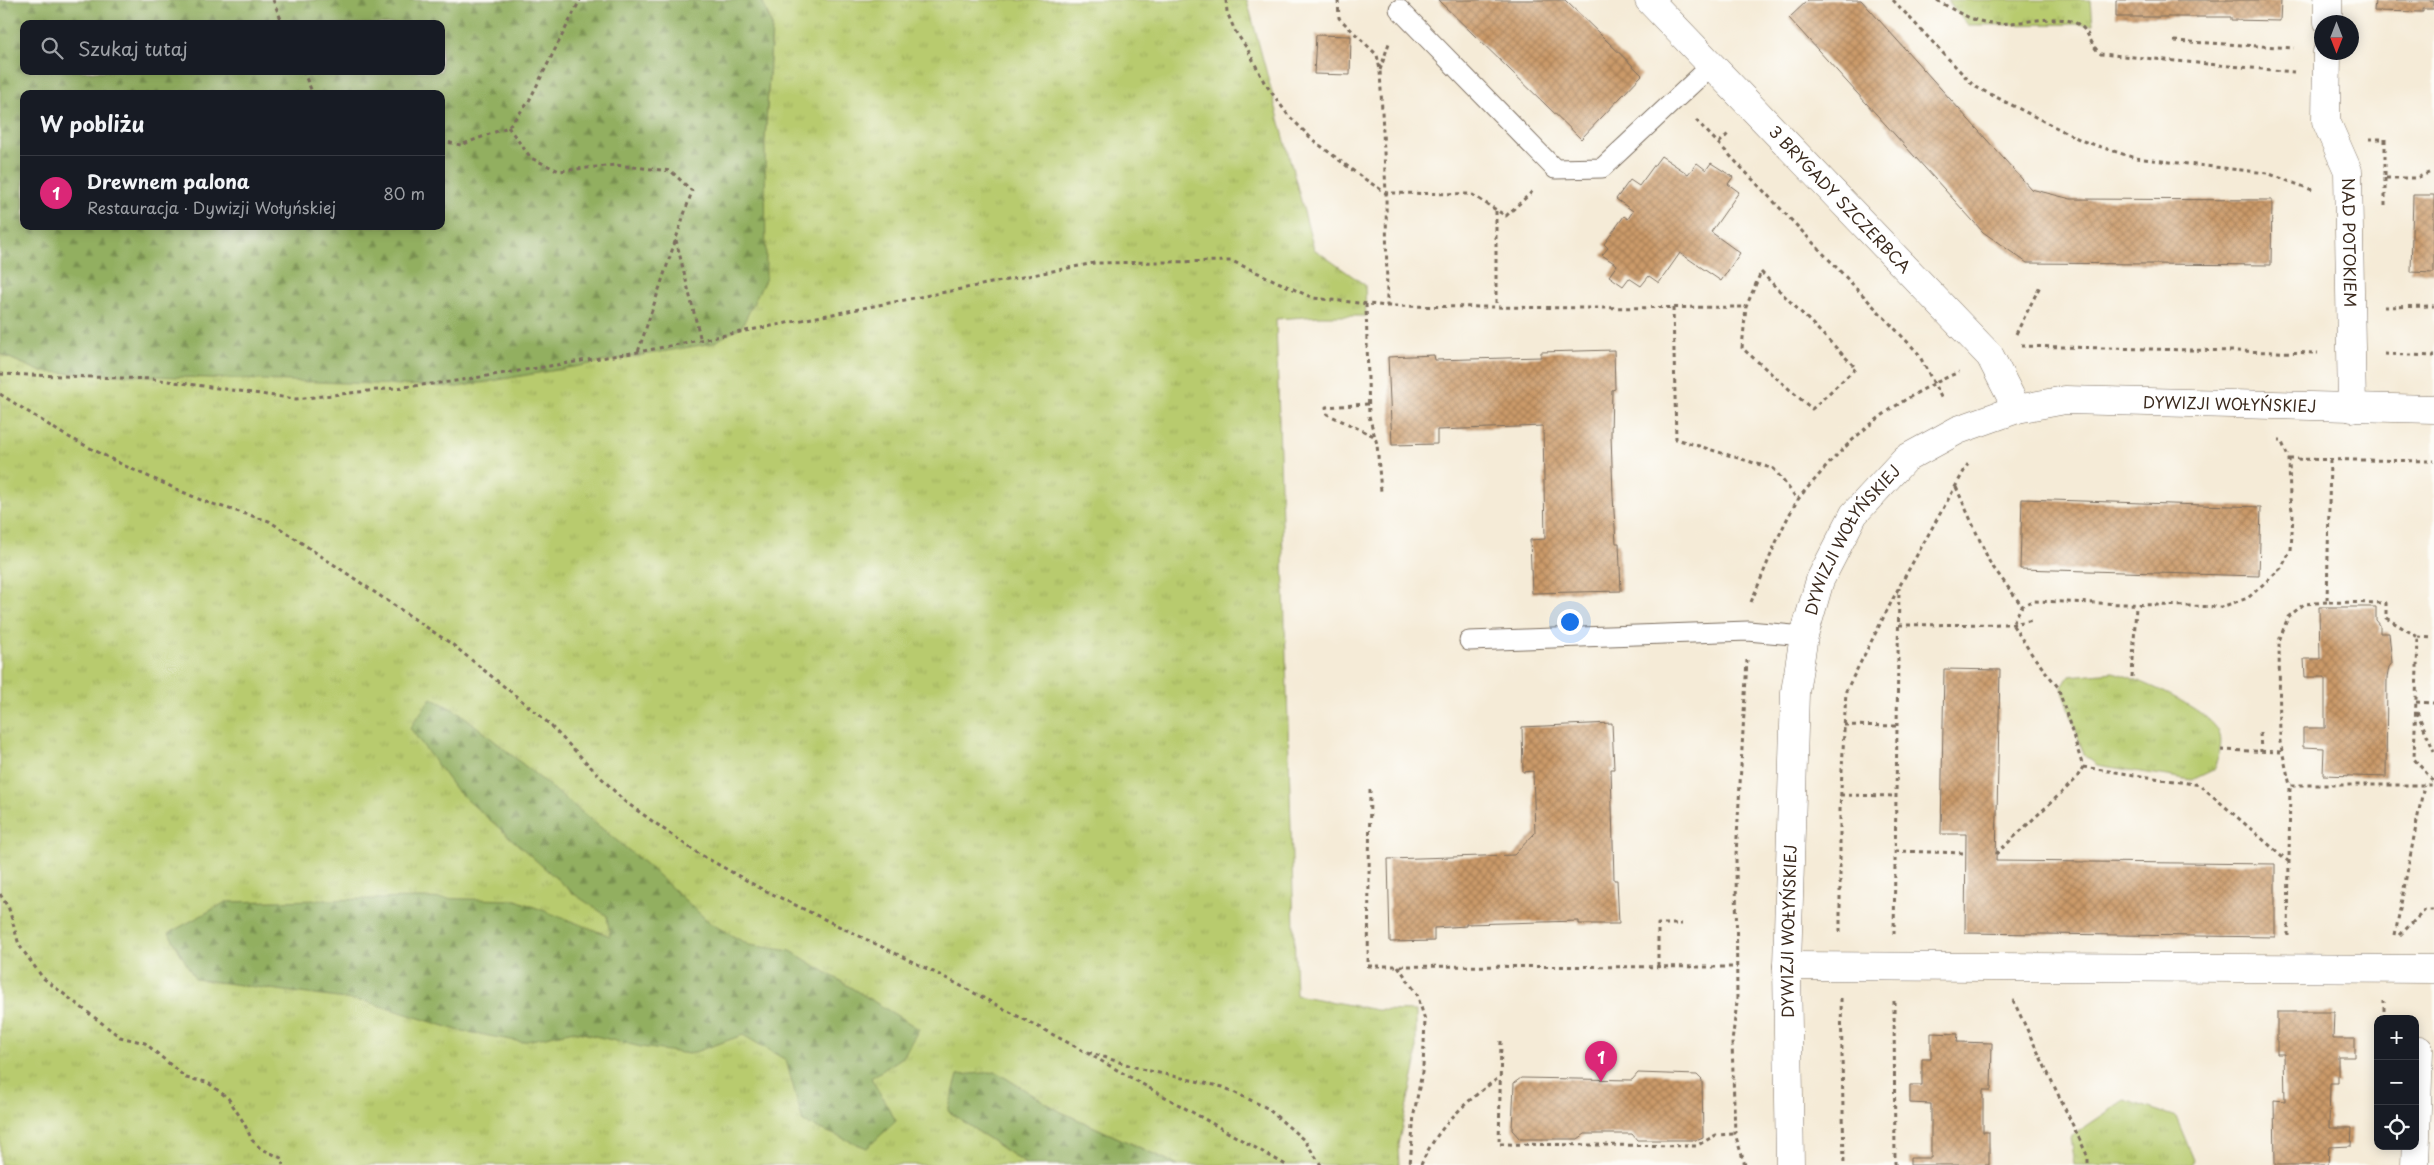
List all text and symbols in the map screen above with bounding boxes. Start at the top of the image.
north arrow [2314,15,2359,60]
search box [20,20,445,75]
icon: search [38,34,66,62]
text: Szukaj tutaj [78,34,188,62]
text: W pobliżu [40,107,145,139]
street label: 3 BRYGADY SZCZERBCA [1764,119,1917,278]
text: Drewnem palona [87,167,250,195]
street label: NAD POTOKIEM [2337,177,2363,307]
text: 1 [52,181,60,205]
text: 80 m [383,181,425,205]
text: Restauracja · Dywizji Wołyńskiej [87,195,336,219]
street label: DYWIZJI WOŁYŃSKIEJ [2143,389,2317,417]
street label: DYWIZJI WOŁYŃSKIEJ [1798,459,1905,618]
your location [1557,609,1583,635]
street label: DYWIZJI WOŁYŃSKIEJ [1774,844,1802,1018]
map controls [2374,1015,2419,1150]
button: + [2374,1015,2419,1060]
pin: 1 [1585,1041,1617,1082]
button: − [2374,1060,2419,1105]
button: locate [2374,1105,2419,1150]

